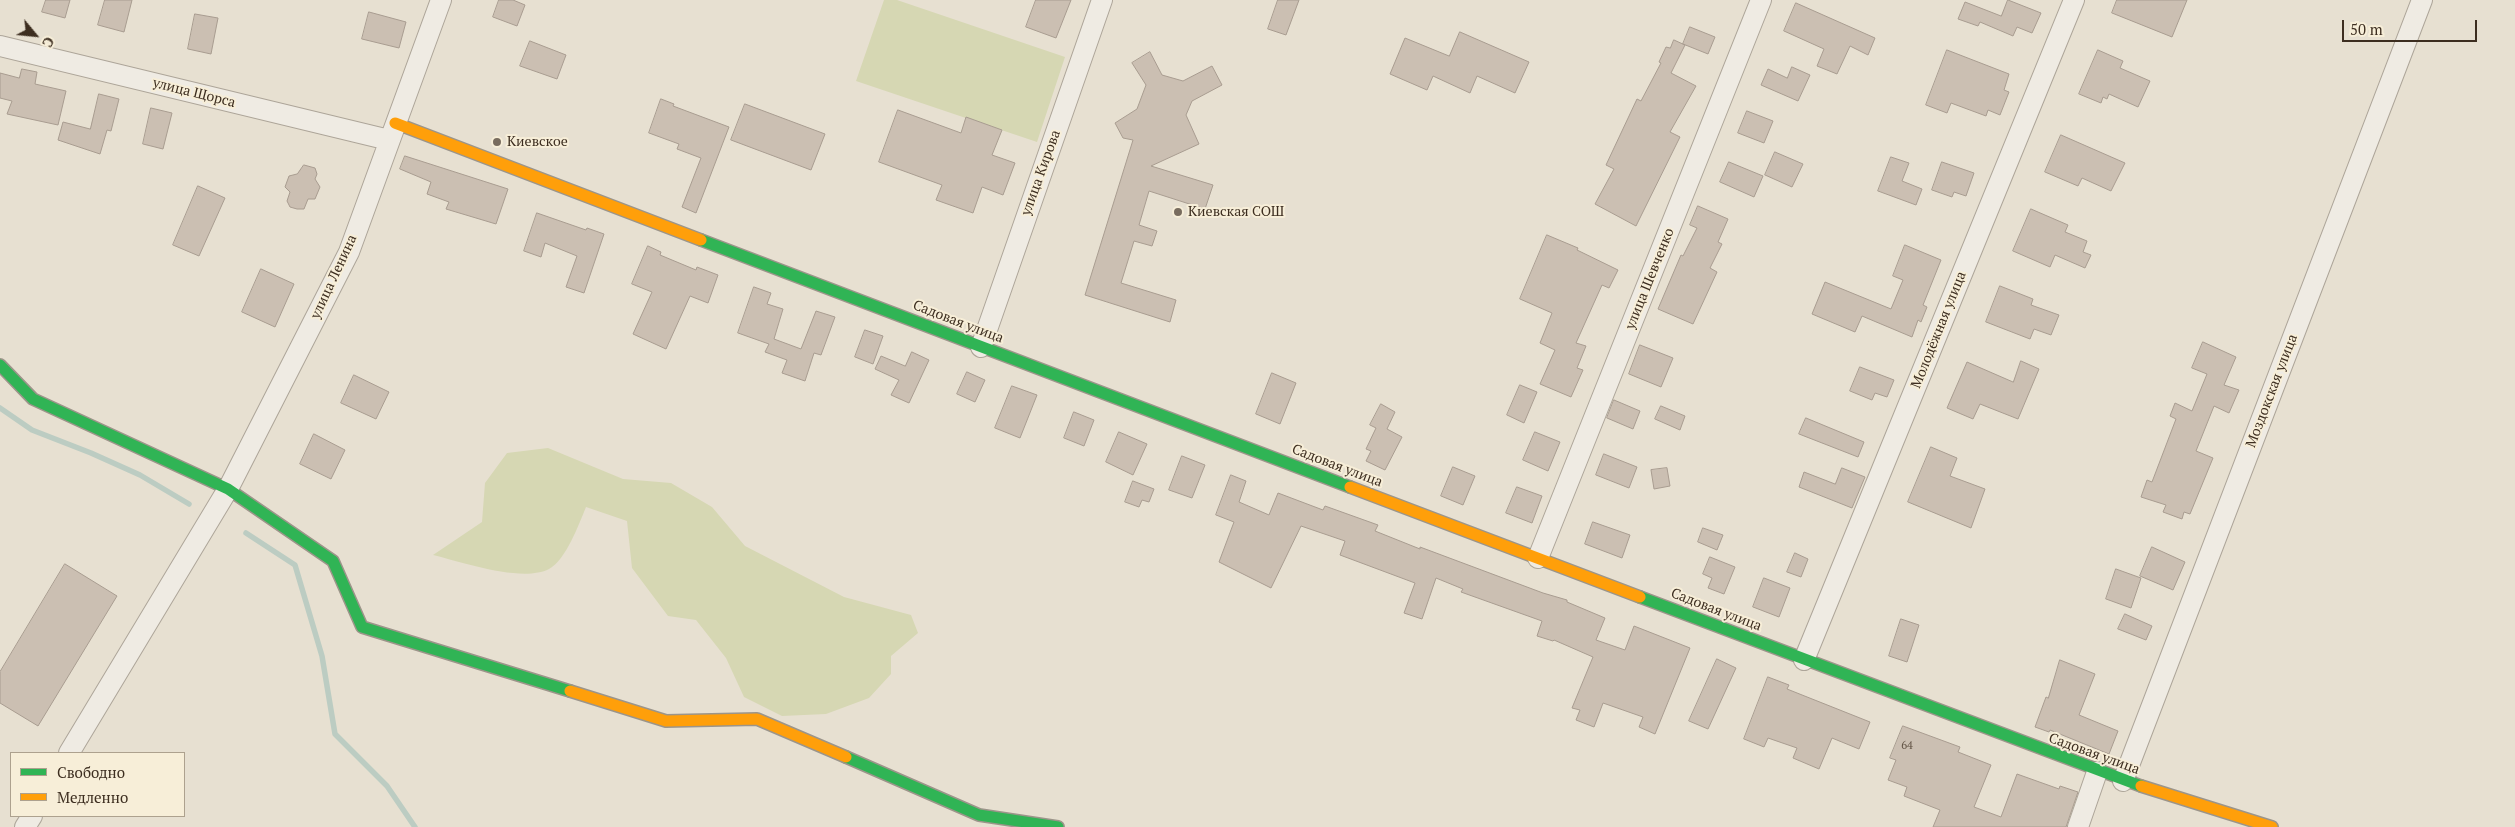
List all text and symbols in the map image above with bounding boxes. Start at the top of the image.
north arrow [10,10,60,60]
scale bar [2345,10,2480,42]
text: 50 m [2350,19,2383,39]
text: С [38,34,59,51]
street label: улица Щорса [151,75,237,111]
street label: улица Кирова [1018,128,1064,218]
place label: Киевское [507,134,568,150]
marker: Киевское [491,136,503,148]
place label: Киевская СОШ [1188,204,1284,220]
marker: Киевская СОШ [1172,206,1184,218]
street label: улица Шевченко [1622,226,1678,332]
street label: улица Ленина [307,232,361,322]
street label: Молодёжная улица [1908,269,1970,391]
street label: Садовая улица [910,297,1006,347]
street label: Моздокская улица [2243,332,2301,450]
street label: Садовая улица [1289,441,1385,491]
street label: Садовая улица [1668,585,1764,635]
street label: Садовая улица [2046,730,2142,778]
house number: 64 [1901,739,1913,753]
legend [10,752,185,817]
text: Свободно [57,762,125,782]
text: Медленно [57,787,128,807]

